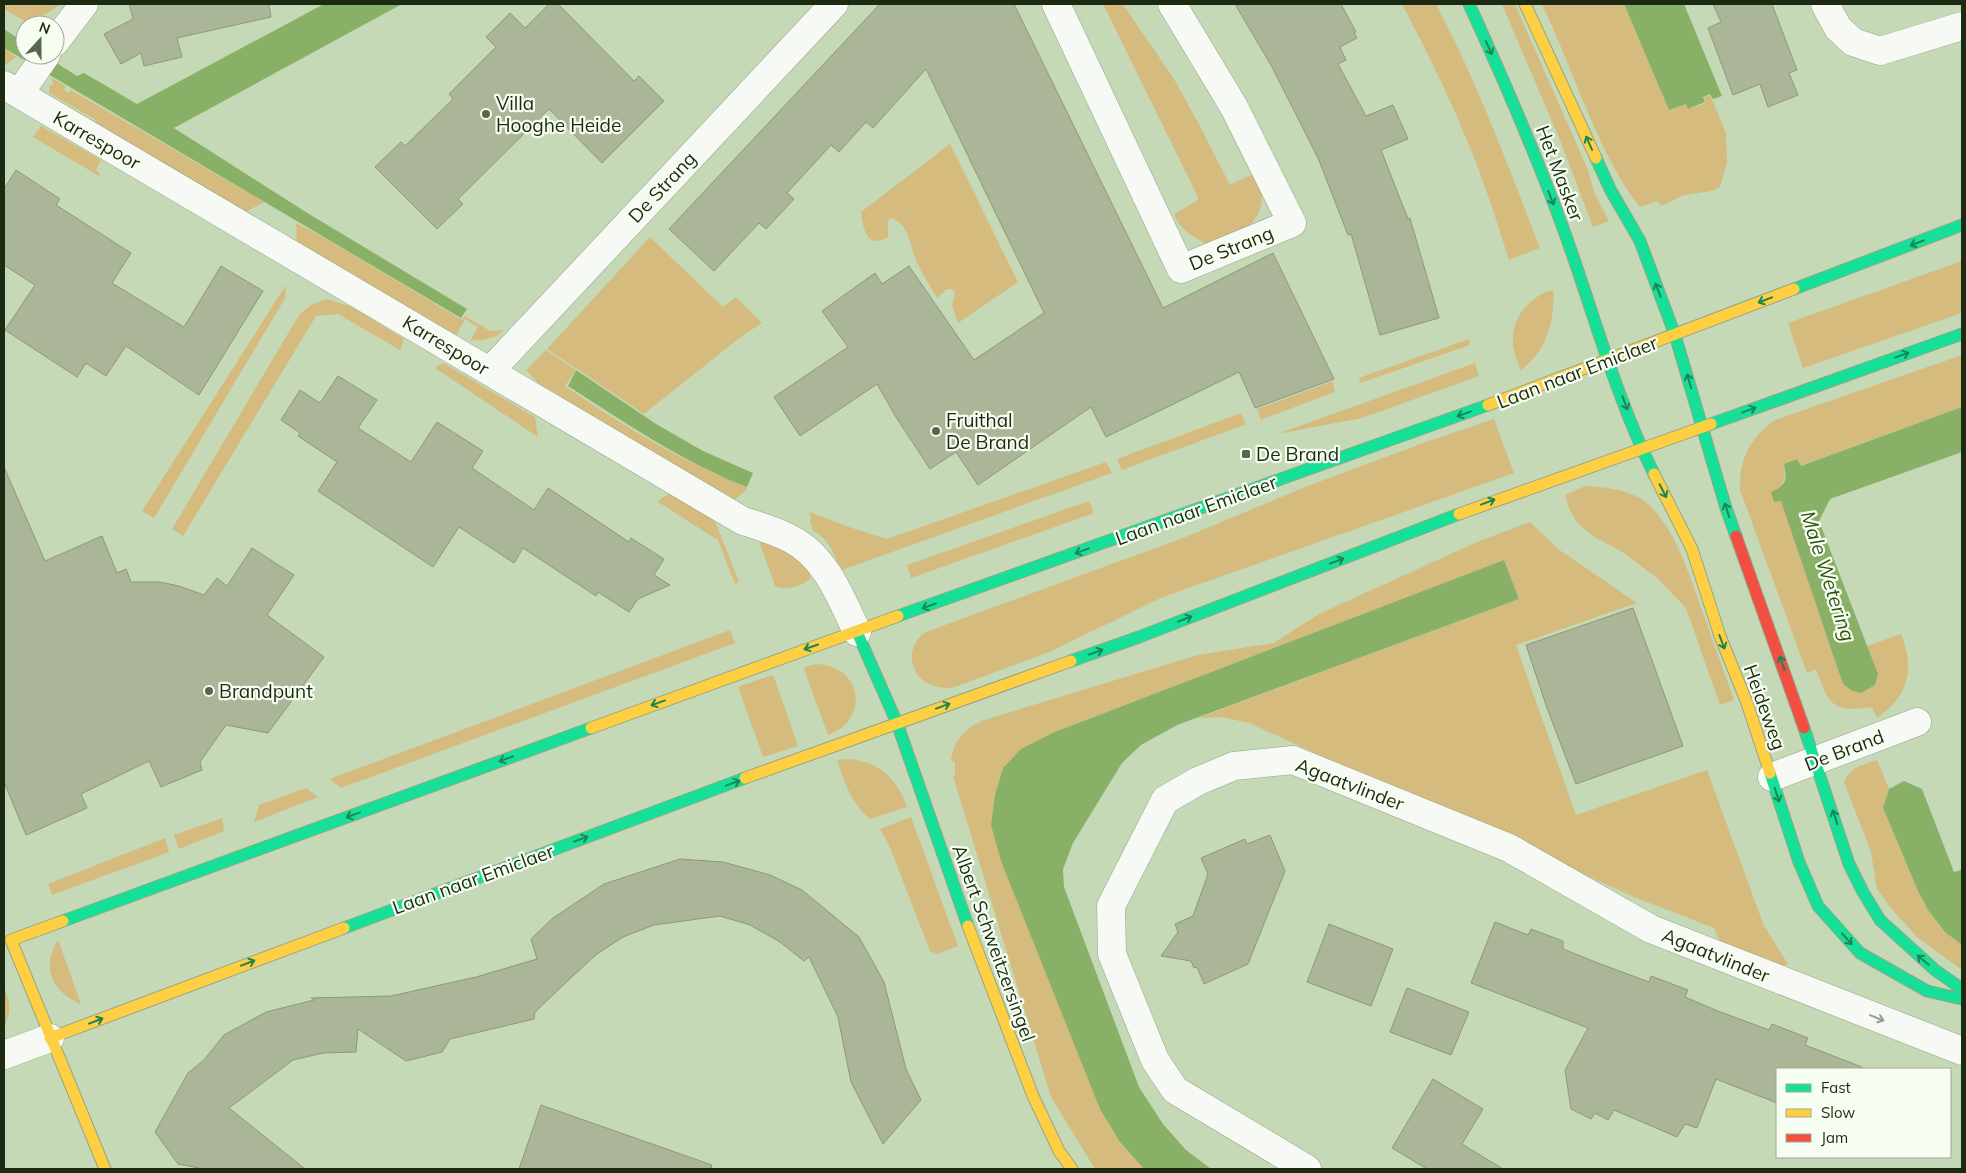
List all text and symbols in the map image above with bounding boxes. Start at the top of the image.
north arrow [15,15,65,65]
text: N [36,18,53,38]
one-way arrow [1485,40,1494,55]
place label: Villa Hooghe Heide [496,91,621,137]
street label: Karrespoor [49,105,145,175]
marker: Villa Hooghe Heide [480,108,492,120]
street label: Het Masker [1531,122,1589,224]
one-way arrow [1584,136,1594,151]
street label: De Strang [623,146,701,228]
one-way arrow [1547,190,1556,205]
street label: De Strang [1185,220,1277,276]
one-way arrow [1910,238,1925,248]
one-way arrow [1653,282,1662,298]
one-way arrow [1758,296,1773,306]
street label: Karrespoor [398,310,494,380]
street label: Laan naar Emiclaer [1493,330,1661,414]
one-way arrow [1894,350,1909,359]
one-way arrow [1684,373,1693,389]
one-way arrow [1621,395,1630,410]
one-way arrow [1741,405,1756,414]
place label: Fruithal De Brand [946,408,1029,454]
one-way arrow [1457,410,1473,419]
marker: Fruithal De Brand [930,425,942,437]
place label: De Brand [1256,442,1339,466]
marker: De Brand [1240,448,1252,460]
street label: Laan naar Emiclaer [1112,470,1280,550]
one-way arrow [1659,483,1668,498]
one-way arrow [1480,497,1495,506]
one-way arrow [1722,503,1732,519]
water label: Male Wetering [1796,508,1861,644]
one-way arrow [1075,547,1090,556]
one-way arrow [1328,556,1344,565]
one-way arrow [922,602,937,611]
one-way arrow [1177,614,1192,624]
one-way arrow [1718,634,1727,649]
one-way arrow [804,643,820,652]
one-way arrow [1088,647,1104,656]
one-way arrow [1777,656,1786,672]
street label: Heideweg [1738,661,1792,753]
place label: Brandpunt [219,679,313,703]
marker: Brandpunt [203,685,215,697]
one-way arrow [651,699,667,708]
one-way arrow [935,701,950,710]
street label: De Brand [1801,724,1887,776]
street label: Agaatvlinder [1293,752,1408,816]
one-way arrow [499,755,514,764]
one-way arrow [725,778,740,787]
one-way arrow [1773,787,1783,803]
one-way arrow [1829,809,1839,825]
one-way arrow [346,811,362,820]
one-way arrow [573,834,588,843]
street label: Laan naar Emiclaer [389,839,557,919]
street label: Albert Schweitzersingel [947,841,1041,1045]
street label: Agaatvlinder [1659,923,1773,987]
one-way arrow [1842,932,1853,945]
one-way arrow [1917,954,1930,965]
one-way arrow [240,958,255,967]
one-way arrow [1869,1014,1884,1023]
one-way arrow [88,1015,103,1025]
legend [1776,1068,1951,1158]
text: Fast [1821,1078,1851,1097]
text: Slow [1821,1103,1855,1122]
text: Jam [1821,1128,1848,1147]

